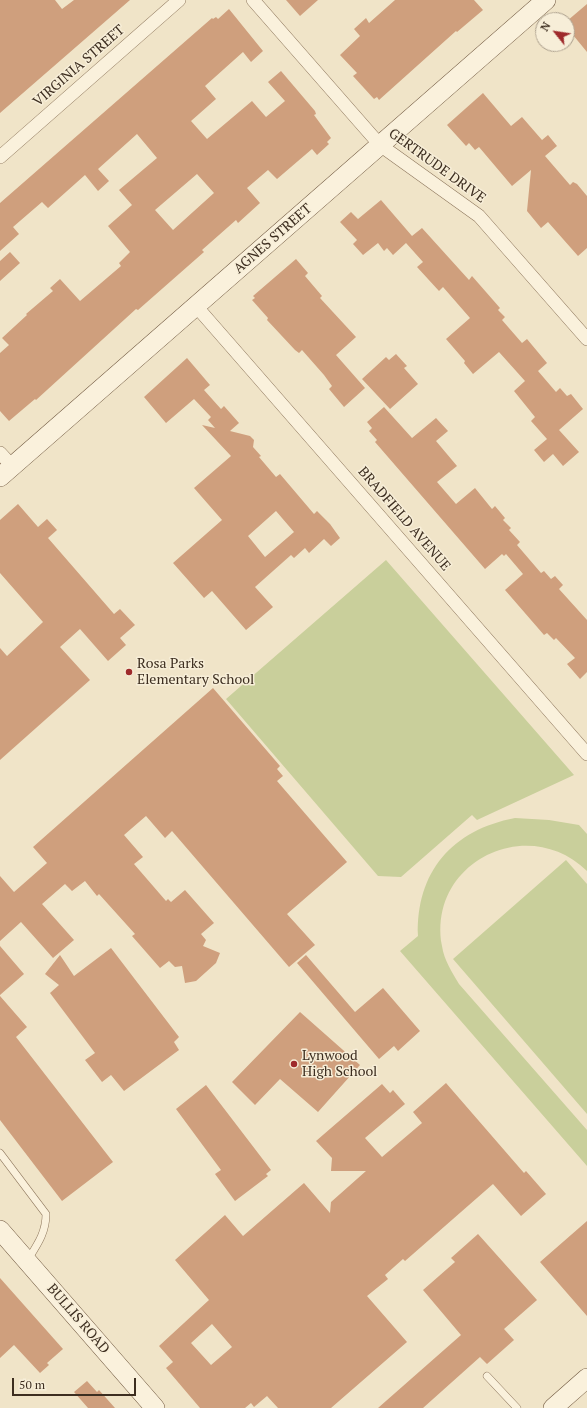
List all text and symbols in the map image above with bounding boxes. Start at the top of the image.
north arrow [535,12,575,52]
text: N [537,19,554,34]
street label: VIRGINIA STREET [30,22,128,110]
street label: GERTRUDE DRIVE [385,125,489,207]
street label: AGNES STREET [231,201,315,277]
street label: BRADFIELD AVENUE [354,464,454,574]
place label: Rosa Parks Elementary School [137,656,254,688]
marker: Rosa Parks Elementary School [124,667,134,677]
place label: Lynwood High School [302,1048,377,1080]
marker: Lynwood High School [289,1059,299,1069]
street label: BULLIS ROAD [43,1281,113,1357]
scale bar [14,1370,138,1396]
text: 50 m [19,1377,45,1392]

